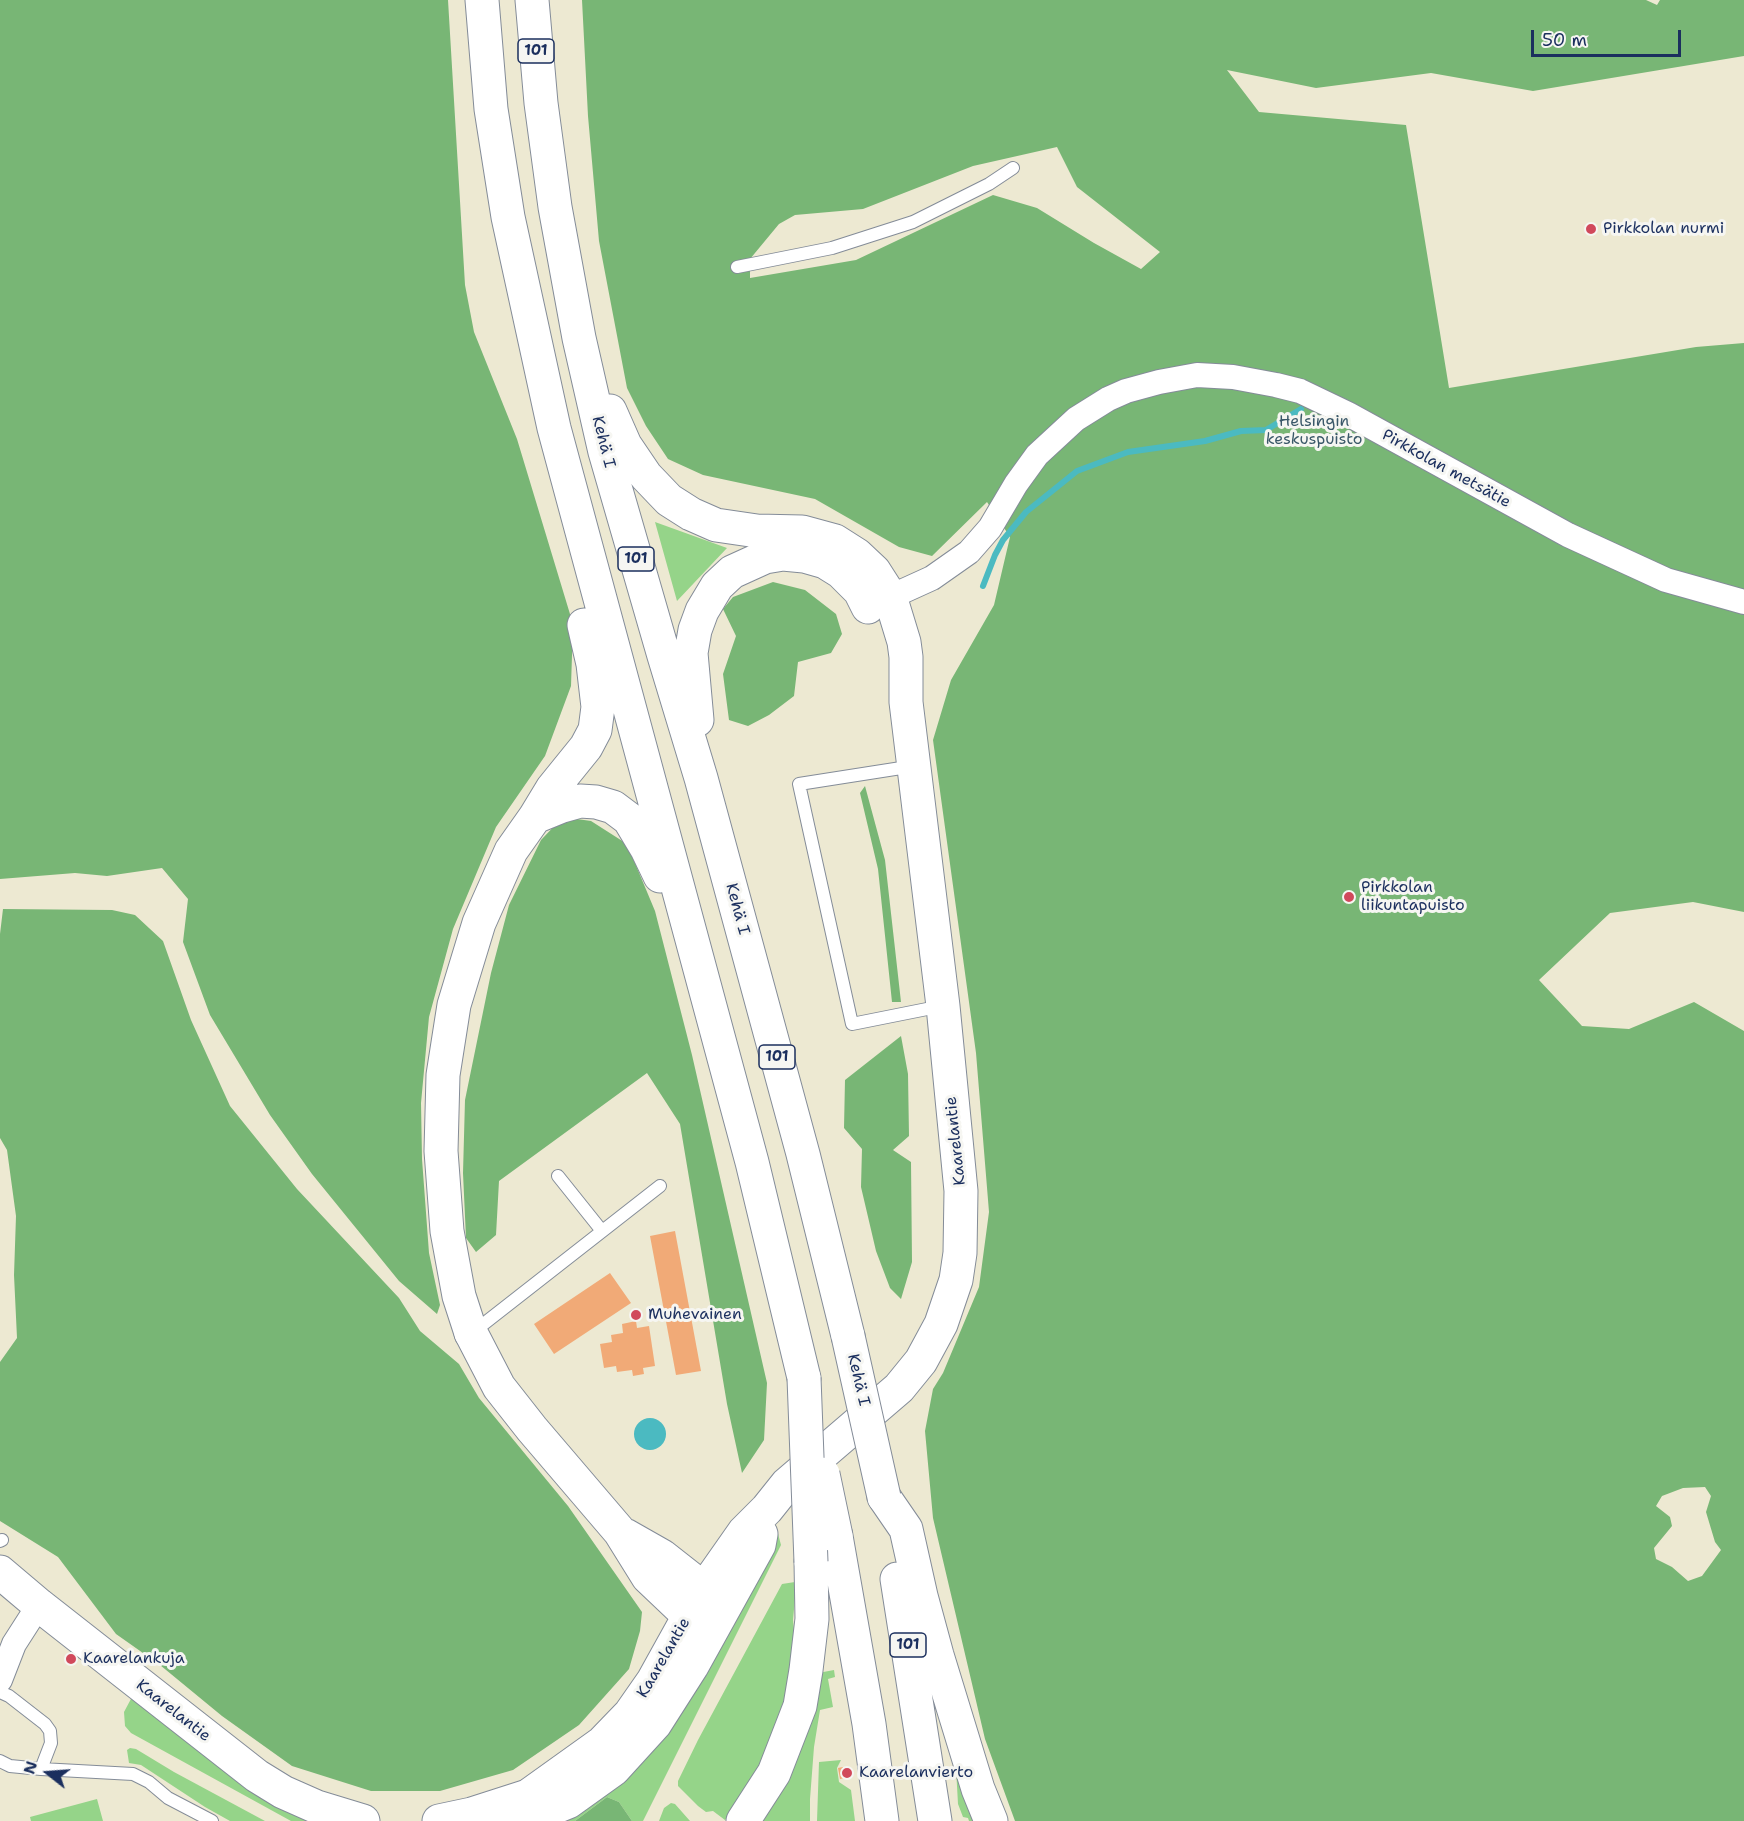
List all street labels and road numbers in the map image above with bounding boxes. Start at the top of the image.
road number: 101 [518,39,554,63]
street label: Kehä I [587,414,619,470]
street label: Pirkkolan metsätie [1378,426,1514,512]
road number: 101 [618,547,654,571]
street label: Kehä I [721,881,753,937]
road number: 101 [759,1045,795,1069]
street label: Kaarelantie [942,1096,970,1186]
street label: Kehä I [843,1352,873,1408]
street label: Kaarelantie [633,1614,695,1702]
road number: 101 [890,1633,926,1657]
street label: Kaarelantie [132,1676,214,1746]

